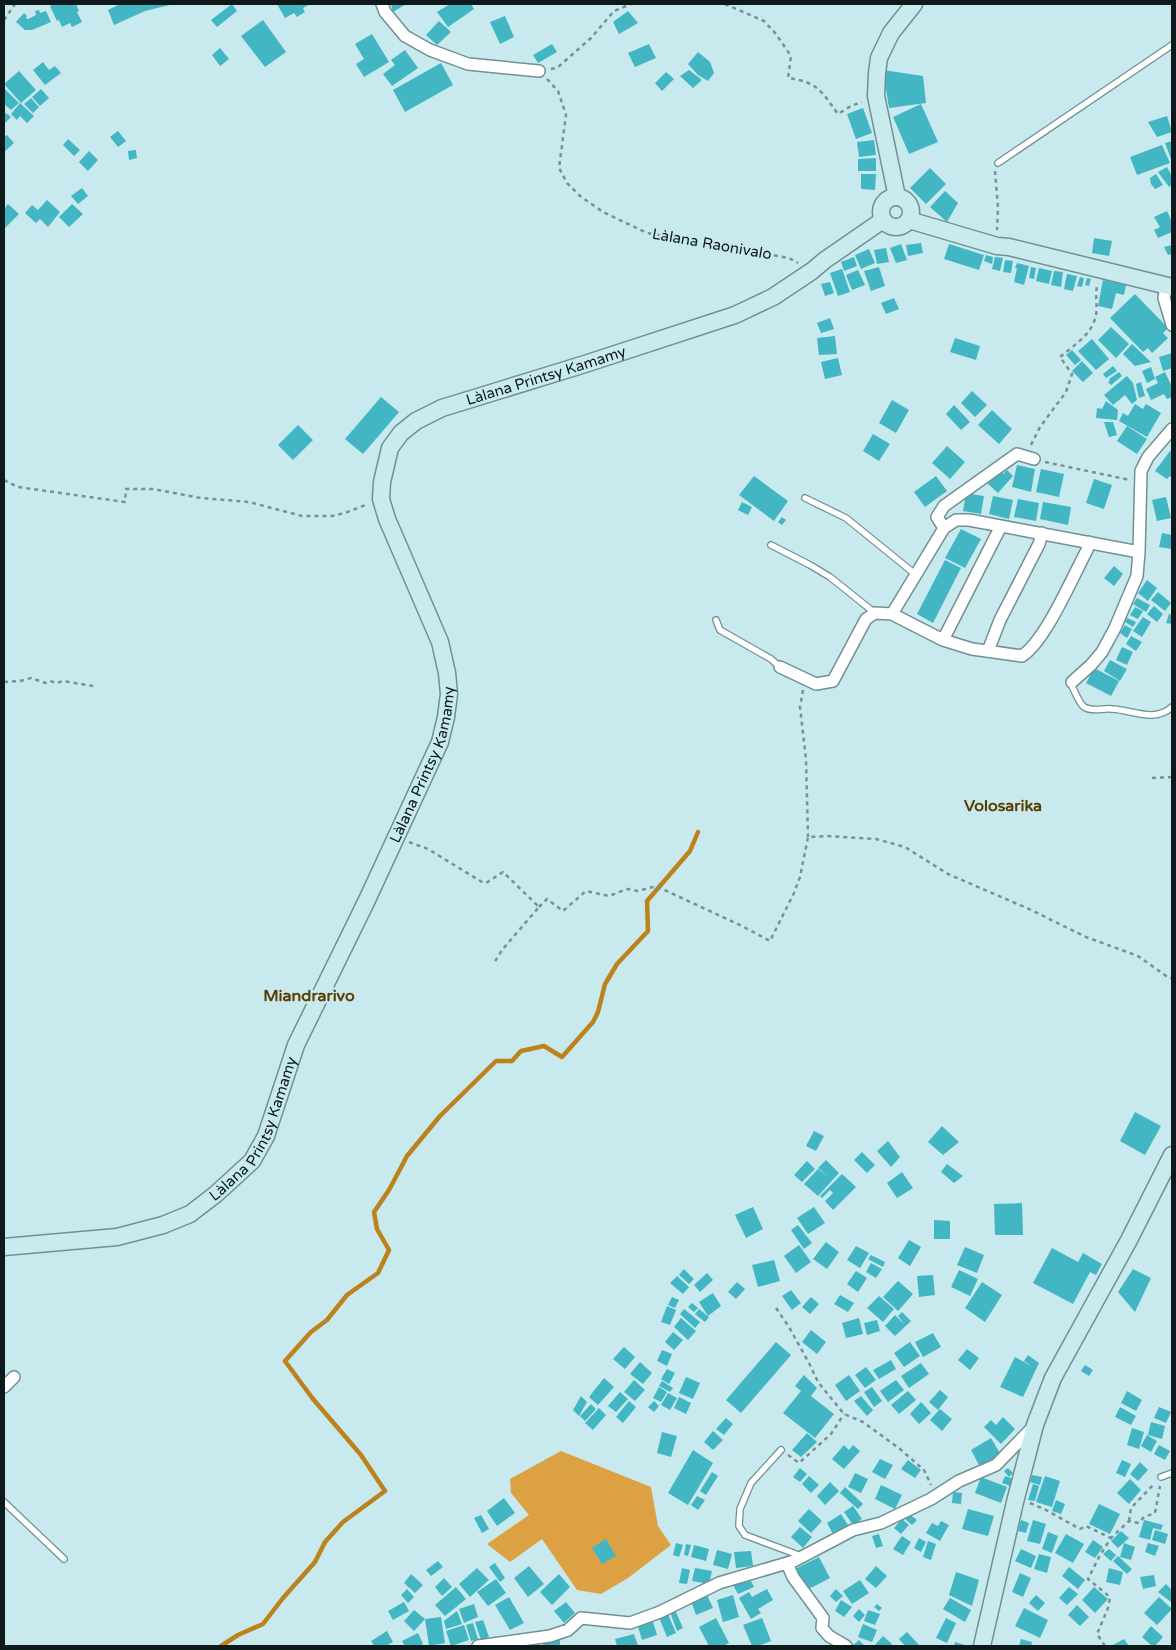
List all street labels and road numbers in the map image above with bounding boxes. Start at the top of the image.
street label: Làlana Raonivalo [651,225,773,263]
street label: Làlana Printsy Kamamy [464,342,628,409]
street label: Làlana Printsy Kamamy [386,686,458,846]
street label: Làlana Printsy Kamamy [206,1055,300,1205]

